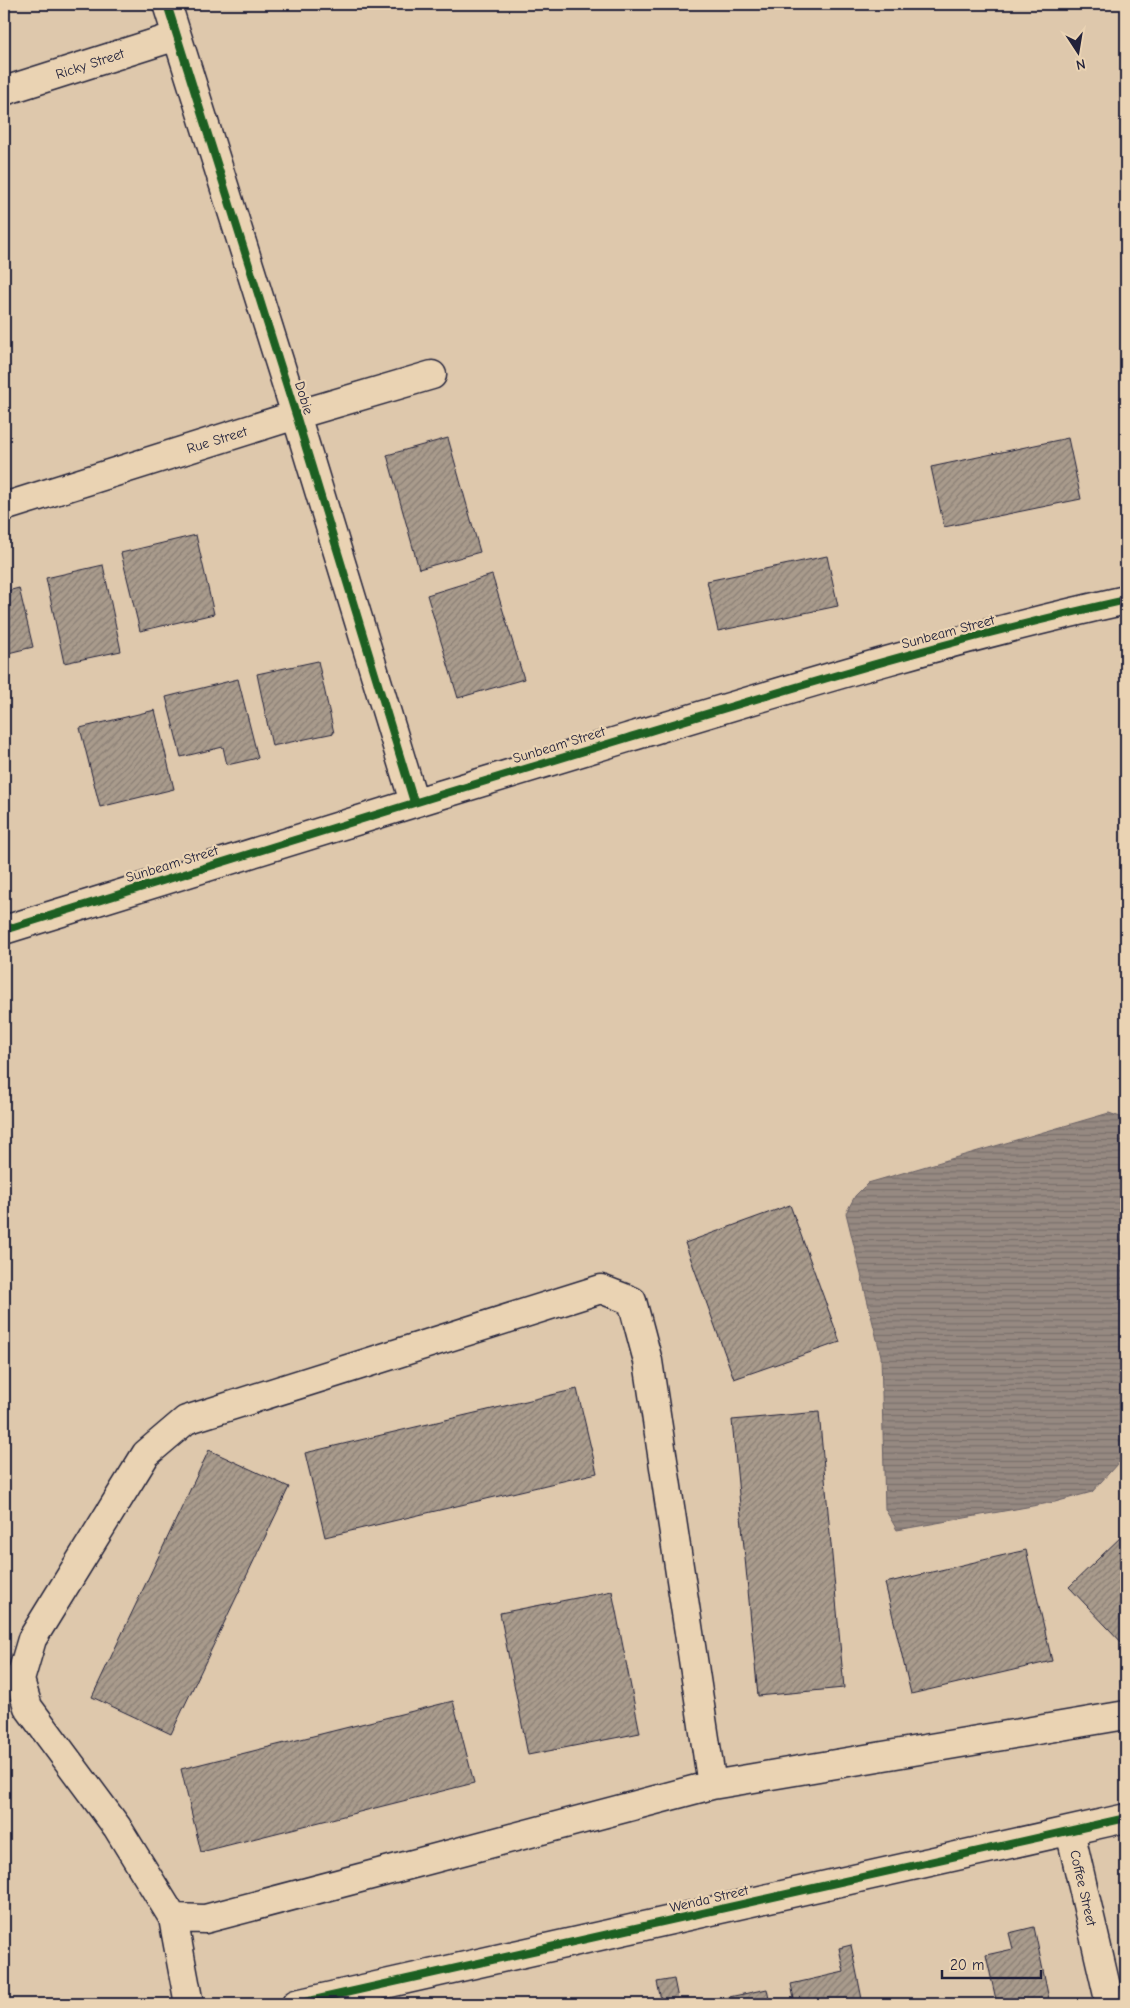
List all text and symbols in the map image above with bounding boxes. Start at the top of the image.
north arrow [1052,28,1102,78]
street label: Ricky Street [54,45,127,83]
text: N [1074,55,1087,73]
street label: Dobie [291,379,317,417]
street label: Rue Street [185,422,250,457]
street label: Sunbeam Street [900,611,997,653]
street label: Sunbeam Street [511,723,608,767]
street label: Sunbeam Street [124,842,221,886]
street label: Coffee Street [1066,1848,1100,1929]
street label: Wenda Street [668,1881,751,1916]
scale bar [942,1948,1041,1980]
text: 20 m [950,1956,984,1974]

